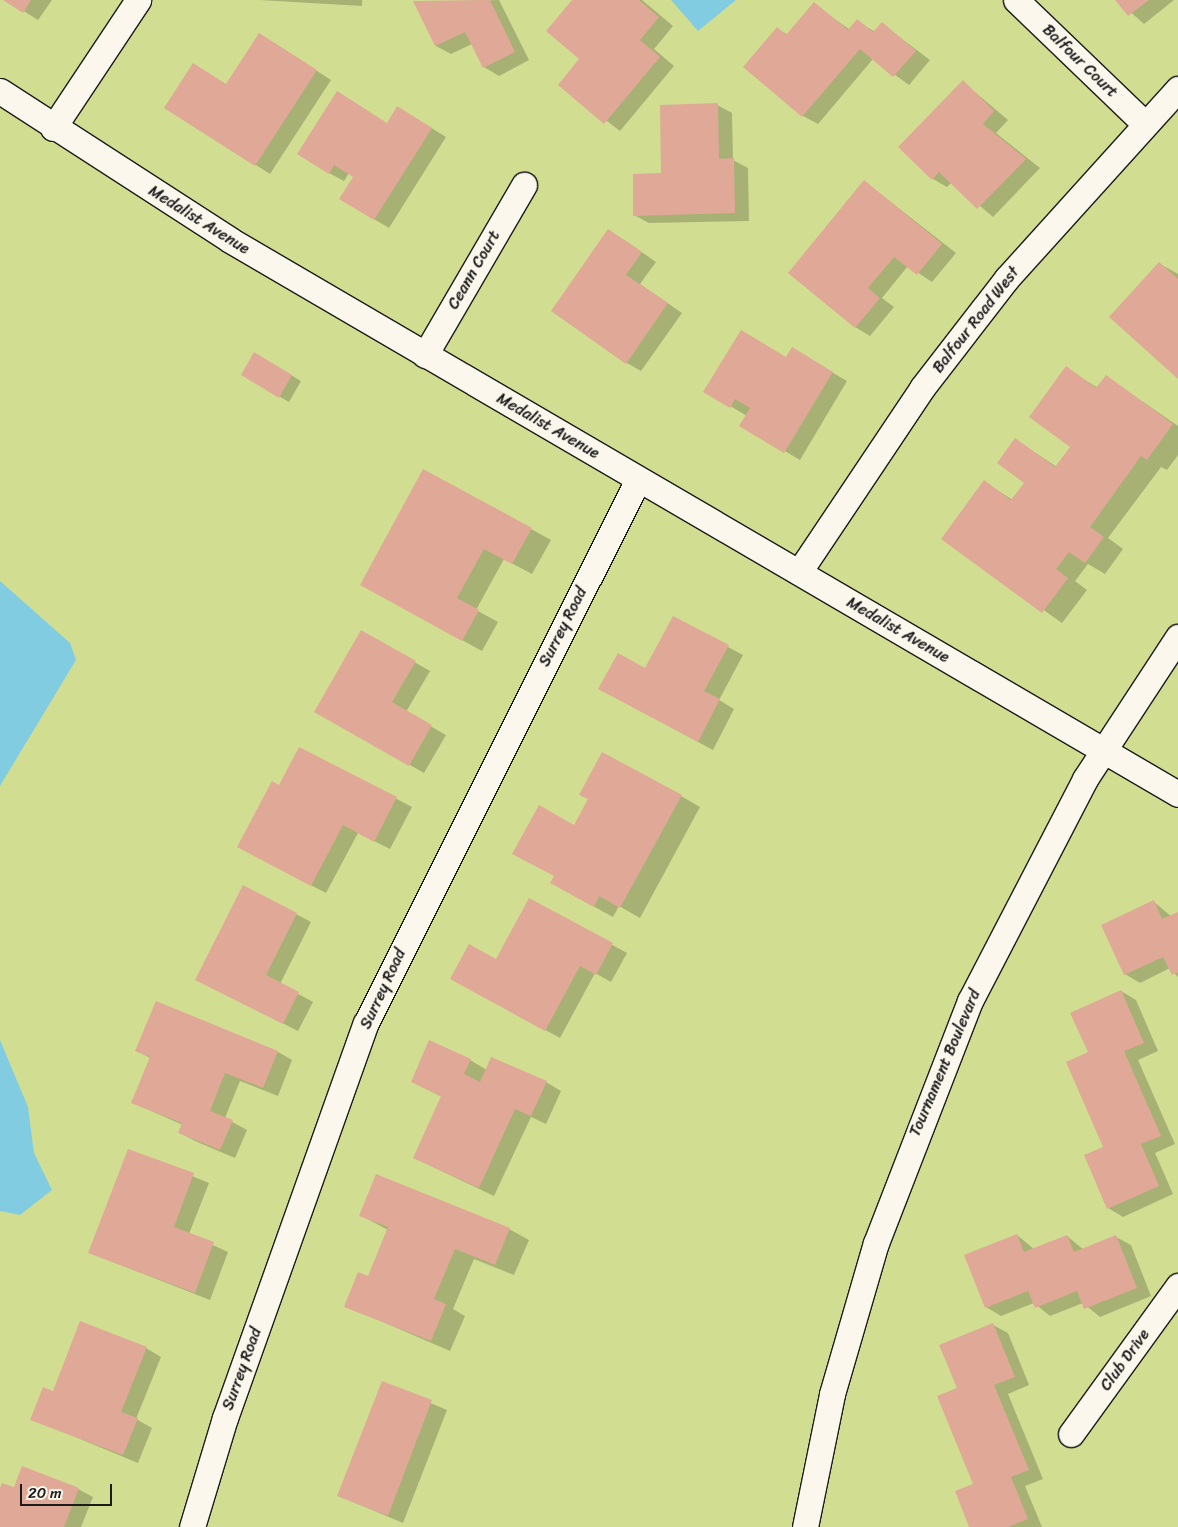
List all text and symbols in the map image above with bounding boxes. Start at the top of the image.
street label: Balfour Court [1038,20,1122,102]
street label: Medalist Avenue [145,181,253,259]
street label: Ceann Court [444,227,504,313]
street label: Balfour Road West [928,263,1024,377]
street label: Medalist Avenue [493,389,603,463]
street label: Surrey Road [535,584,591,670]
street label: Medalist Avenue [843,593,953,667]
street label: Surrey Road [356,946,410,1032]
street label: Tournament Boulevard [905,987,985,1139]
street label: Surrey Road [218,1325,266,1413]
street label: Club Drive [1096,1325,1154,1395]
scale bar [22,1474,115,1506]
text: 20 m [28,1480,62,1506]

